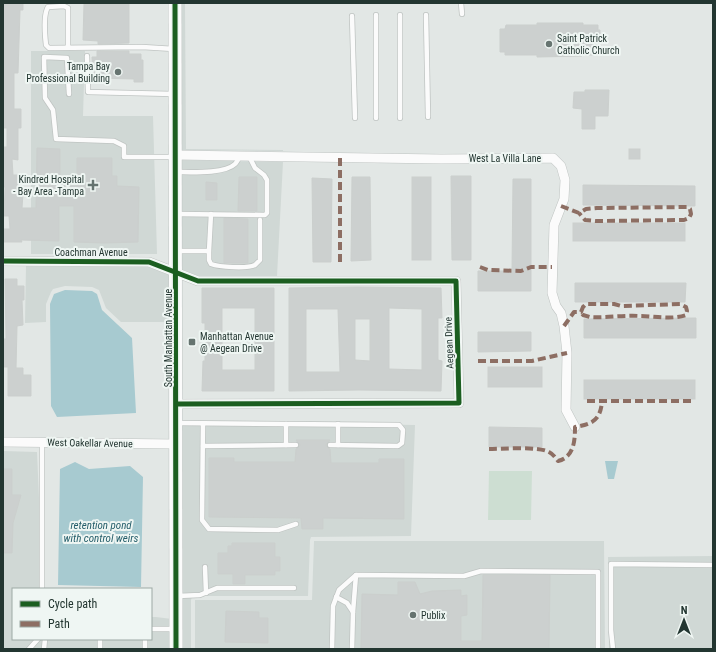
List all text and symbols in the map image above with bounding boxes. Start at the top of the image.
place label: Saint Patrick Catholic Church [557,33,620,56]
marker: Saint Patrick Catholic Church [544,39,554,49]
place label: Tampa Bay Professional Building [26,61,110,84]
marker: Tampa Bay Professional Building [113,67,123,77]
street label: West La Villa Lane [469,153,542,164]
place label: Kindred Hospital - Bay Area -Tampa [13,174,84,197]
marker: Kindred Hospital - Bay Area -Tampa [87,179,99,191]
street label: Coachman Avenue [54,247,128,258]
street label: South Manhattan Avenue [163,288,174,387]
street label: Aegean Drive [443,317,455,369]
place label: Manhattan Avenue @ Aegean Drive [200,331,274,354]
marker: Manhattan Avenue @ Aegean Drive [187,337,197,347]
street label: West Oakellar Avenue [47,437,133,449]
water label: retention pond with control weirs [64,519,139,545]
legend [12,588,152,640]
text: Cycle path [48,597,98,611]
north arrow [664,600,704,640]
text: N [681,604,688,617]
marker: Publix [408,610,418,620]
place label: Publix [421,610,446,621]
text: Path [48,617,70,631]

